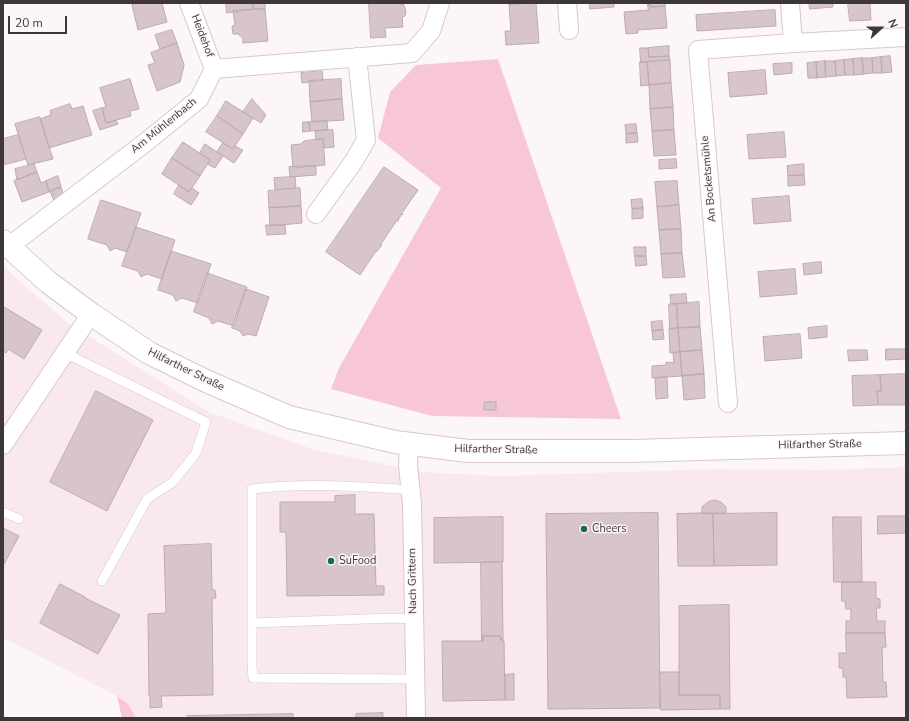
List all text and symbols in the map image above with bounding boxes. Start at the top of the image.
scale bar [10,8,69,34]
north arrow [861,8,901,48]
street label: Heidehof [188,13,216,59]
text: 20 m [15,15,43,31]
text: N [884,17,901,30]
street label: Am Mühlenbach [128,95,200,157]
street label: An Bocketsmühle [699,135,719,223]
street label: Hilfarther Straße [146,346,226,394]
street label: Hilfarther Straße [778,438,862,452]
street label: Hilfarther Straße [454,443,538,457]
place label: Cheers [592,522,627,536]
marker: Cheers [579,524,589,534]
street label: Nach Grittern [406,548,420,614]
place label: SuFood [339,554,376,568]
marker: SuFood [326,556,336,566]

